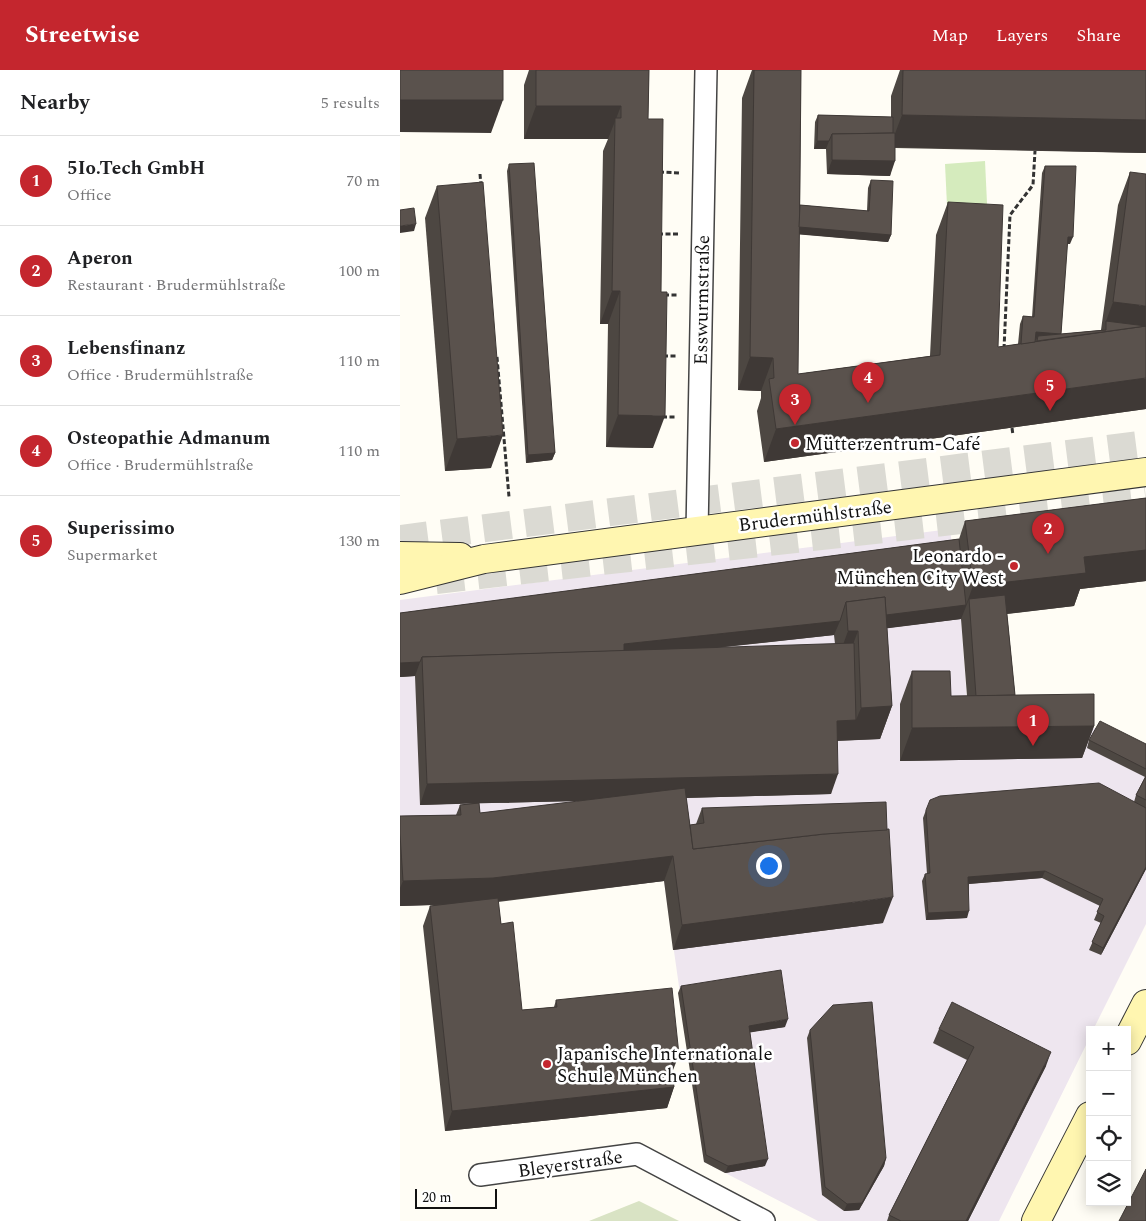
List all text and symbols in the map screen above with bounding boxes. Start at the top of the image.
text: Streetwise [25,17,140,53]
text: Map [932,22,968,49]
text: Layers [996,22,1048,49]
text: Share [1076,22,1121,49]
text: Nearby [20,87,90,119]
text: 5 results [321,91,380,115]
text: 5Io.Tech GmbH [67,154,205,183]
text: 1 [32,169,40,193]
text: 70 m [346,169,380,193]
text: Office [67,183,111,207]
street label: Esswurmstraße [687,235,718,365]
text: Aperon [67,244,133,273]
text: 2 [32,259,40,283]
text: 100 m [338,259,380,283]
text: Restaurant · Brudermühlstraße [67,273,286,297]
text: Lebensfinanz [67,334,186,363]
text: 3 [32,349,40,373]
text: 110 m [338,349,380,373]
pin: 4 [852,362,884,403]
text: Office · Brudermühlstraße [67,363,253,387]
pin: 5 [1034,370,1066,411]
pin: 3 [779,384,811,425]
text: Osteopathie Admanum [67,424,270,453]
place label: Mütterzentrum-Café [805,430,980,459]
marker: Mütterzentrum-Café [789,437,801,449]
text: 4 [32,439,40,463]
text: 110 m [338,439,380,463]
text: Office · Brudermühlstraße [67,453,253,477]
street label: Brudermühlstraße [737,493,894,540]
pin: 2 [1032,513,1064,554]
text: Superissimo [67,514,175,543]
text: 5 [32,529,40,553]
text: 130 m [338,529,380,553]
place label: Leonardo - München City West [836,542,1004,593]
text: Supermarket [67,543,158,567]
marker: Leonardo - München City West [1008,560,1020,572]
pin: 1 [1017,705,1049,746]
your location [756,853,782,879]
map controls [1086,1026,1131,1206]
button: + [1086,1026,1131,1071]
place label: Japanische Internationale Schule München [557,1040,773,1091]
marker: Japanische Internationale Schule München [541,1058,553,1070]
button: − [1086,1071,1131,1116]
button: locate [1086,1116,1131,1161]
street label: Bleyerstraße [516,1143,625,1186]
button: layers [1086,1161,1131,1206]
scale bar [415,1186,498,1209]
text: 20 m [422,1187,452,1208]

